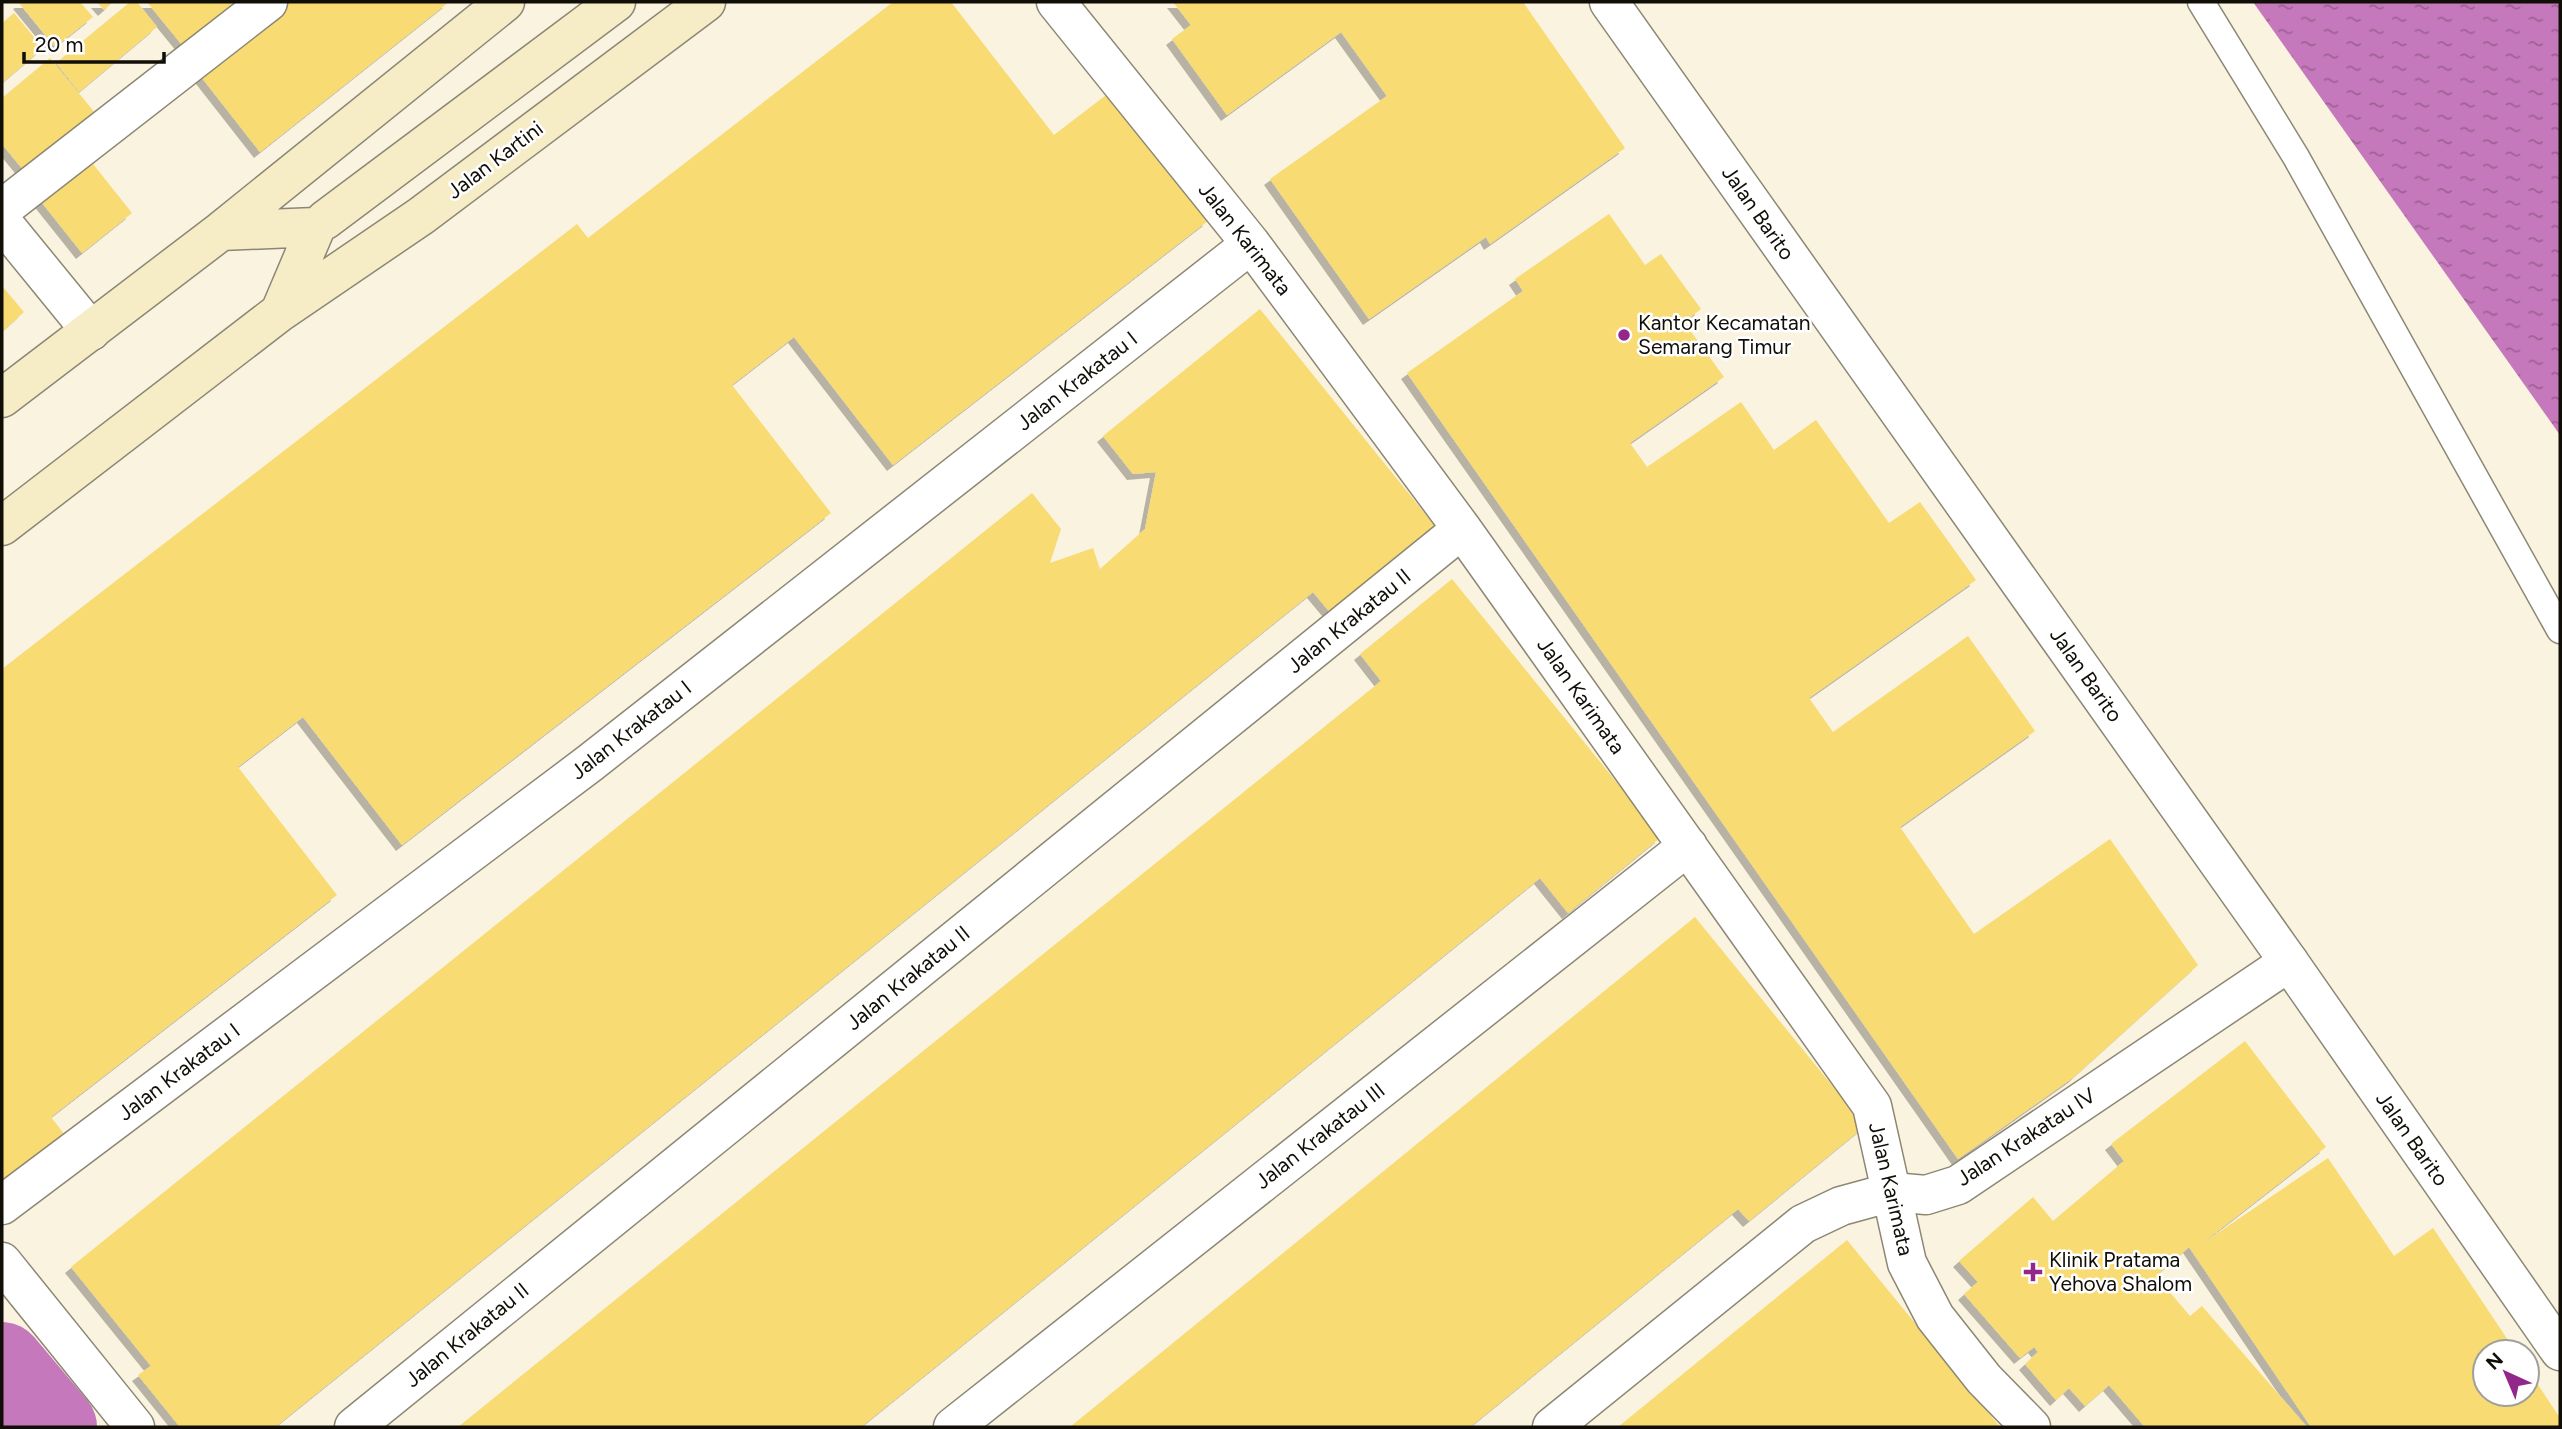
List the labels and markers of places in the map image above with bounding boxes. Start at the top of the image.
place label: Kantor Kecamatan Semarang Timur [1638,310,1810,359]
marker: Kantor Kecamatan Semarang Timur [1616,327,1632,343]
place label: Klinik Pratama Yehova Shalom [2049,1247,2192,1296]
marker: Klinik Pratama Yehova Shalom [2023,1262,2043,1282]

